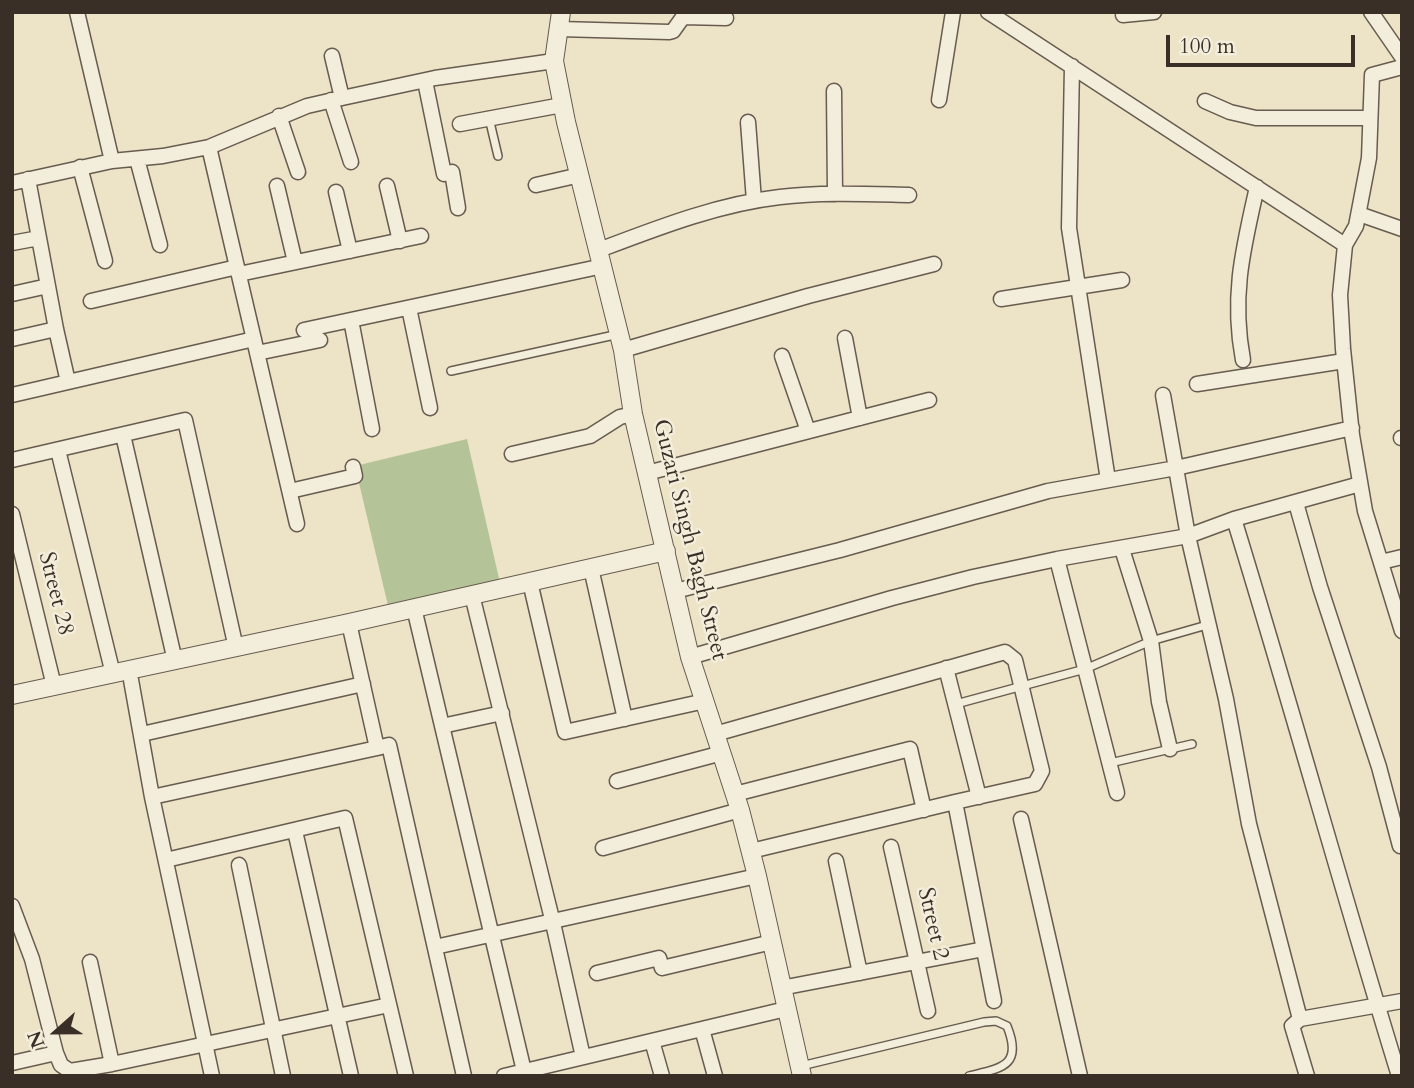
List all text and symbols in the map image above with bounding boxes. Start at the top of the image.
scale bar [1169,21,1358,65]
text: 100 m [1179,32,1235,61]
street label: Guzari Singh Bagh Street [646,417,732,663]
street label: Street 28 [31,549,79,639]
street label: Street 2 [910,885,954,963]
north arrow [21,997,91,1067]
text: N [21,1027,51,1052]

